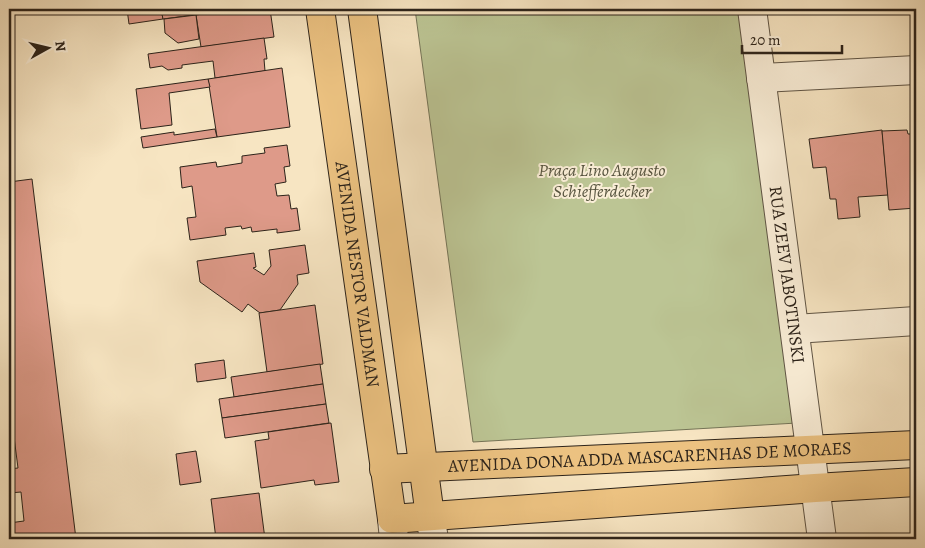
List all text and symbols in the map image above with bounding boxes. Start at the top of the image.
north arrow [22,22,72,72]
scale bar [742,22,842,54]
text: 20 m [750,30,781,50]
text: N [50,40,70,53]
park label: Praça Lino Augusto Schiefferdecker [538,158,666,203]
street label: AVENIDA NESTOR VALDMAN [329,159,385,389]
street label: RUA ZEEV JABOTINSKI [763,185,811,365]
street label: AVENIDA DONA ADDA MASCARENHAS DE MORAES [446,436,852,478]

